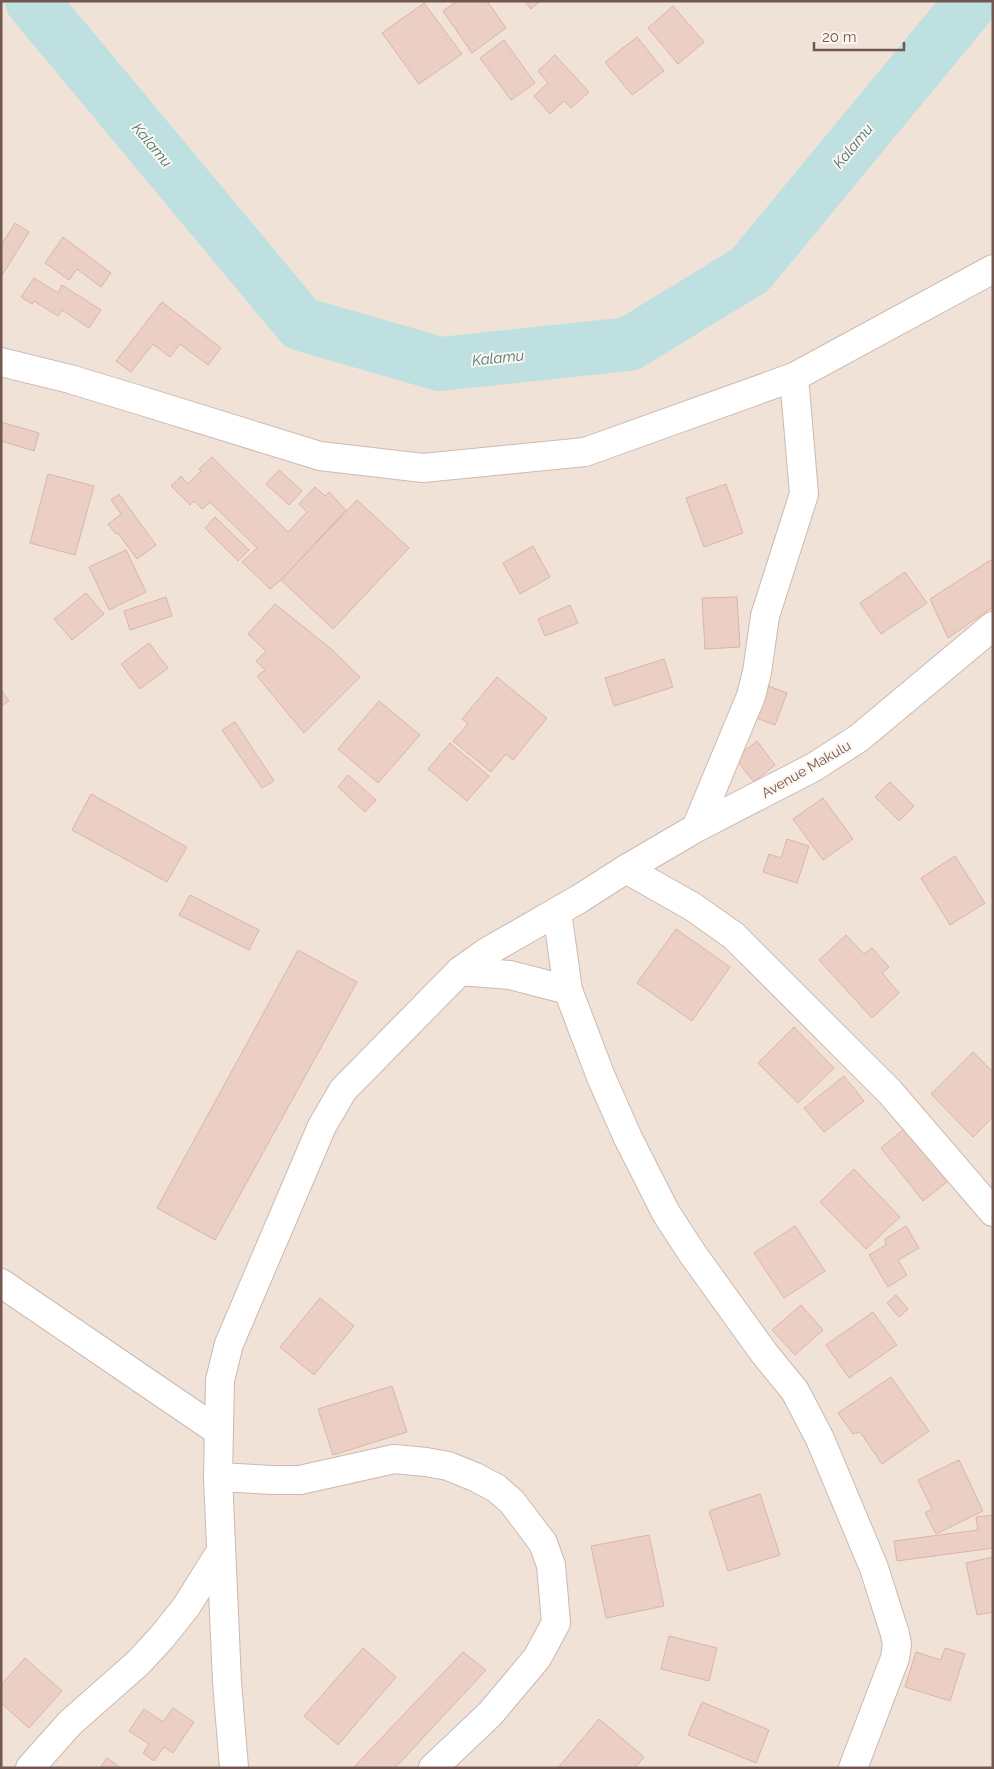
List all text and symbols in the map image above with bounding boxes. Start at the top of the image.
scale bar [814,20,904,52]
text: 20 m [822,28,857,46]
water label: Kalamu [128,119,176,171]
water label: Kalamu [829,120,877,172]
water label: Kalamu [471,346,525,370]
street label: Avenue Makulu [759,737,853,801]

